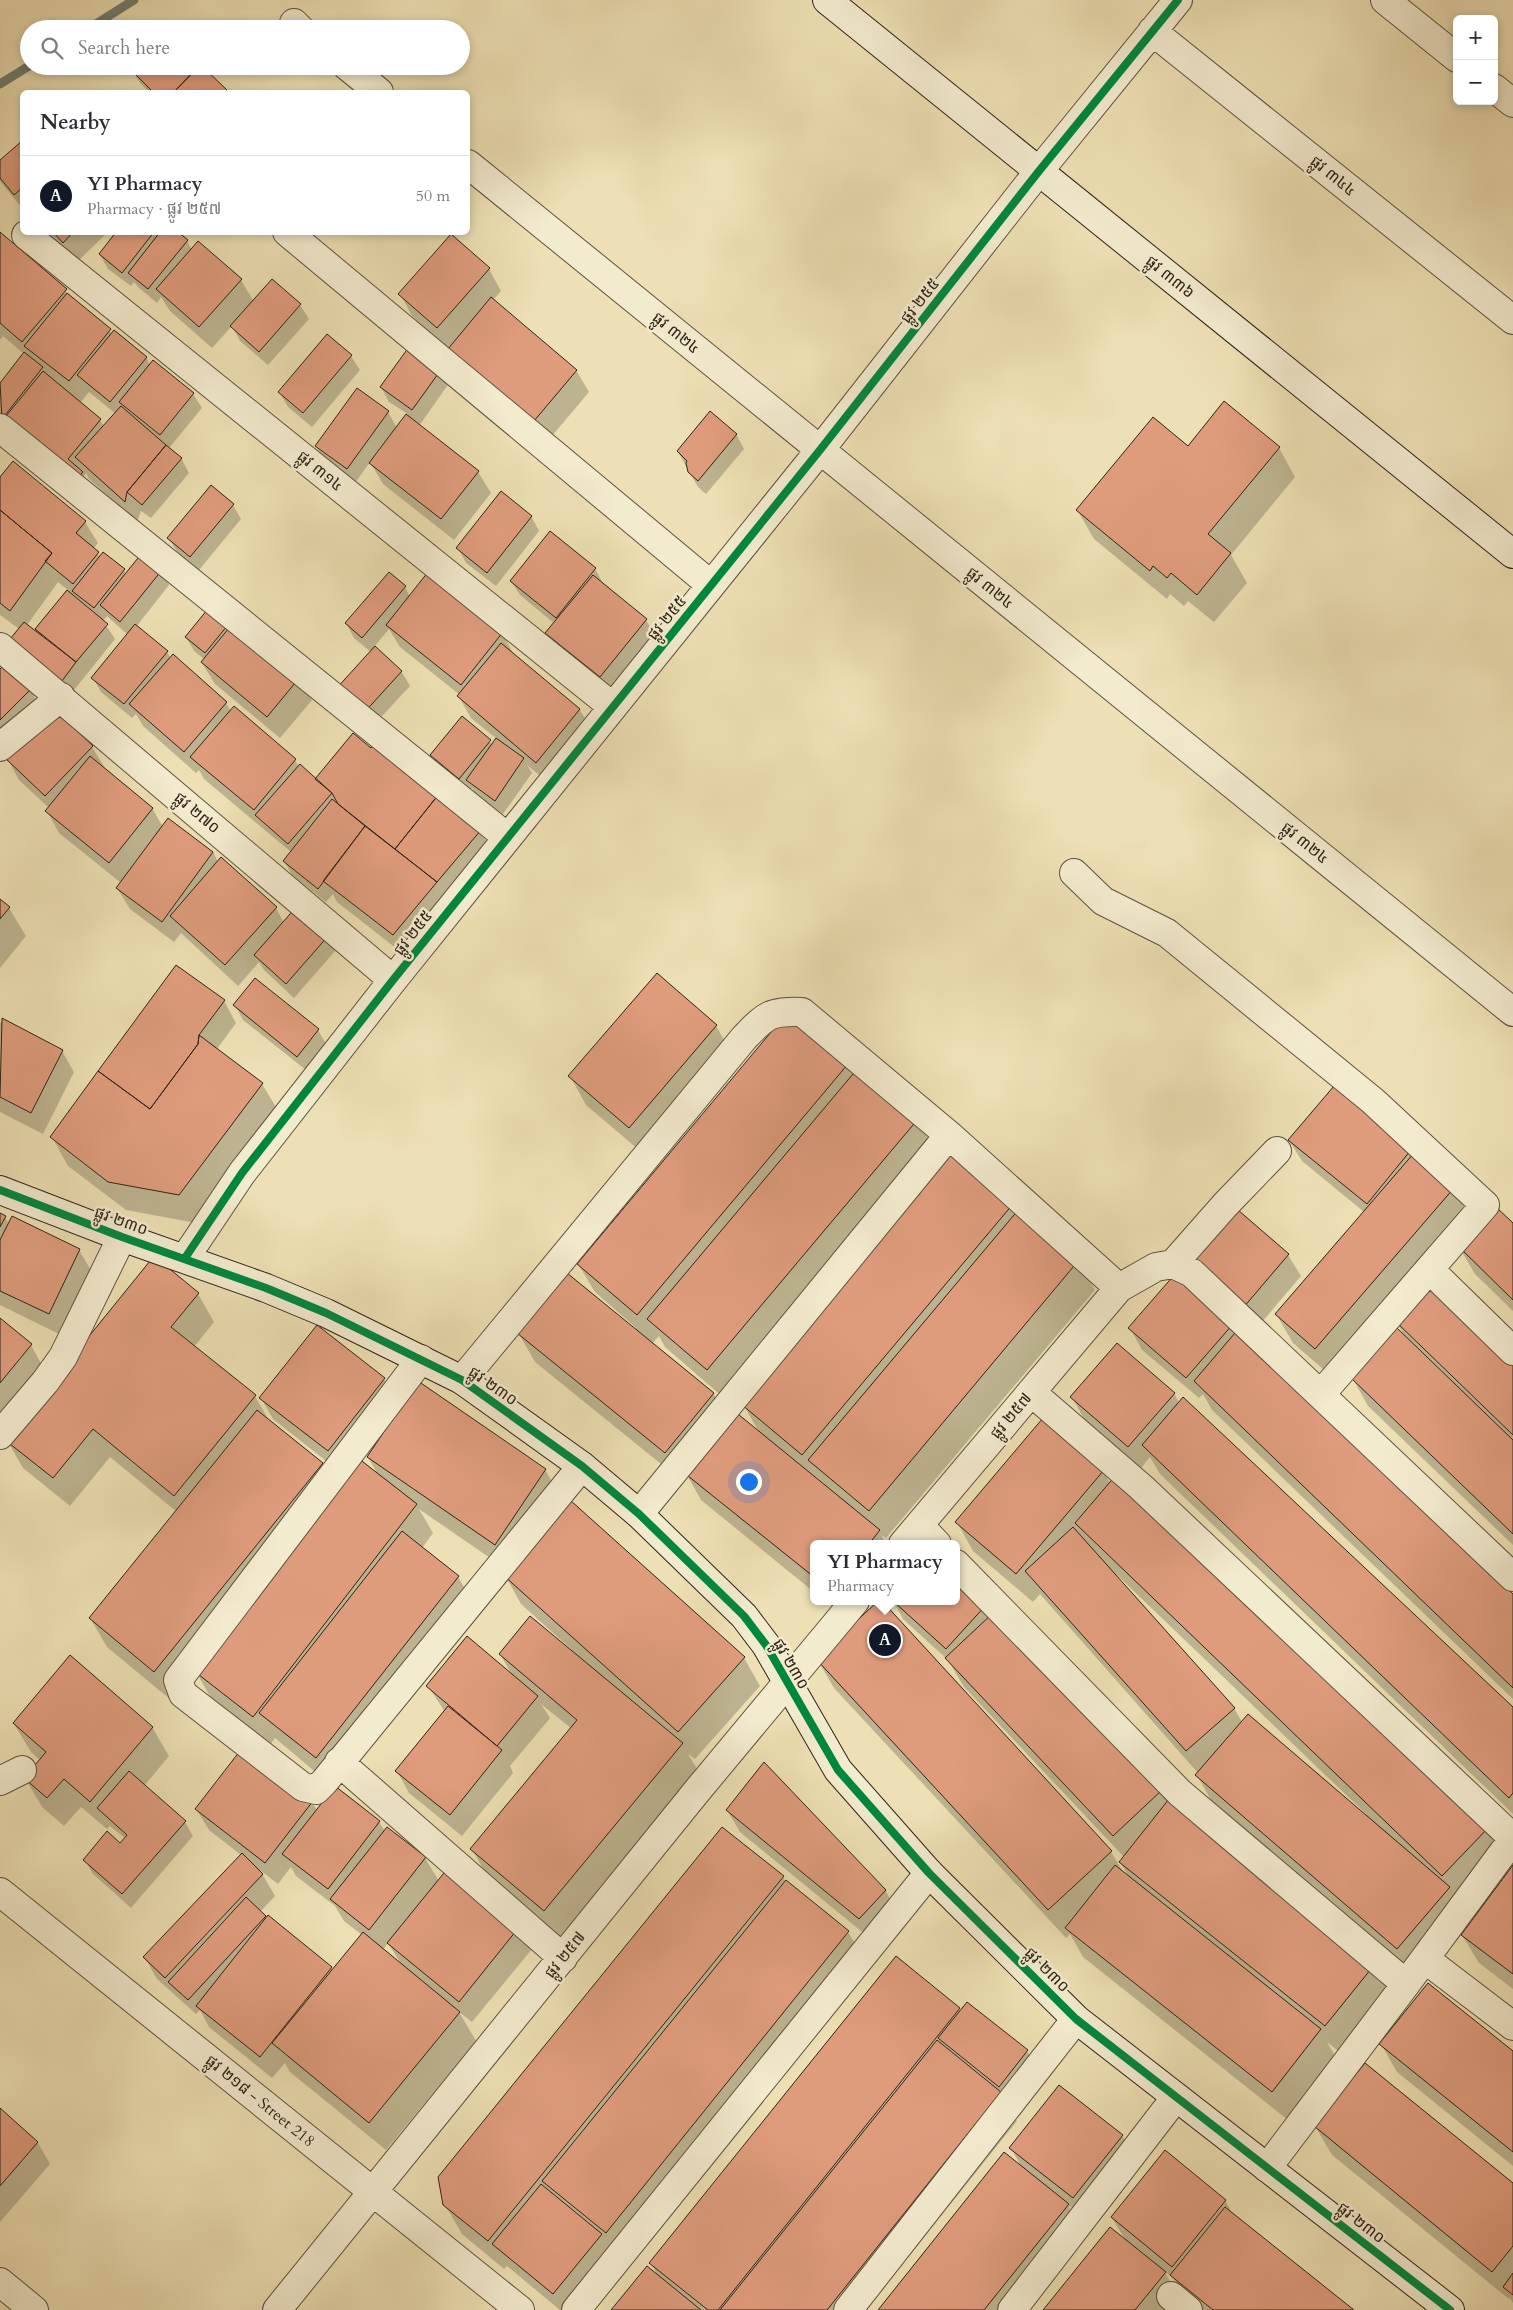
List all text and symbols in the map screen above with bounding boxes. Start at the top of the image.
map controls [1453,15,1498,105]
button: + [1453,15,1498,60]
search box [20,20,470,75]
icon: search [38,34,66,62]
text: Search here [78,35,170,61]
button: − [1453,60,1498,105]
text: Nearby [40,108,111,137]
street label: ផ្លូវ ៣៤៤ [1303,151,1361,204]
text: YI Pharmacy [87,171,202,197]
text: A [50,185,62,207]
text: 50 m [416,185,450,207]
text: Pharmacy · ផ្លូវ ២៥៧ [87,198,221,220]
street label: ផ្លូវ ៣៣៦ [1139,250,1199,306]
street label: ផ្លូវ ២៥៥ [895,274,947,330]
street label: ផ្លូវ ៣២៤ [646,307,705,361]
street label: ផ្លូវ ៣១៤ [290,446,348,499]
street label: ផ្លូវ ៣២៤ [960,562,1019,616]
street label: ផ្លូវ ២៥៥ [642,591,694,647]
street label: ផ្លូវ ២៧០ [167,787,225,841]
street label: ផ្លូវ ៣២៤ [1275,817,1334,871]
street label: ផ្លូវ ២៥៥ [388,906,440,962]
street label: ផ្លូវ ២៣០ [90,1201,151,1243]
street label: ផ្លូវ ២៣០ [462,1361,522,1413]
street label: ផ្លូវ ២៥៧ [985,1388,1039,1446]
your location [736,1469,762,1495]
popup [810,1540,960,1605]
text: YI Pharmacy [827,1549,943,1575]
text: Pharmacy [827,1575,894,1597]
pin: A [869,1621,901,1659]
street label: ផ្លូវ ២៣០ [765,1634,814,1695]
street label: ផ្លូវ ២៥៧ [539,1927,593,1985]
street label: ផ្លូវ ២៣០ [1018,1943,1074,1999]
street label: ផ្លូវ ២១៨ - Street 218 [199,2050,319,2154]
street label: ផ្លូវ ២៣០ [1331,2197,1390,2251]

